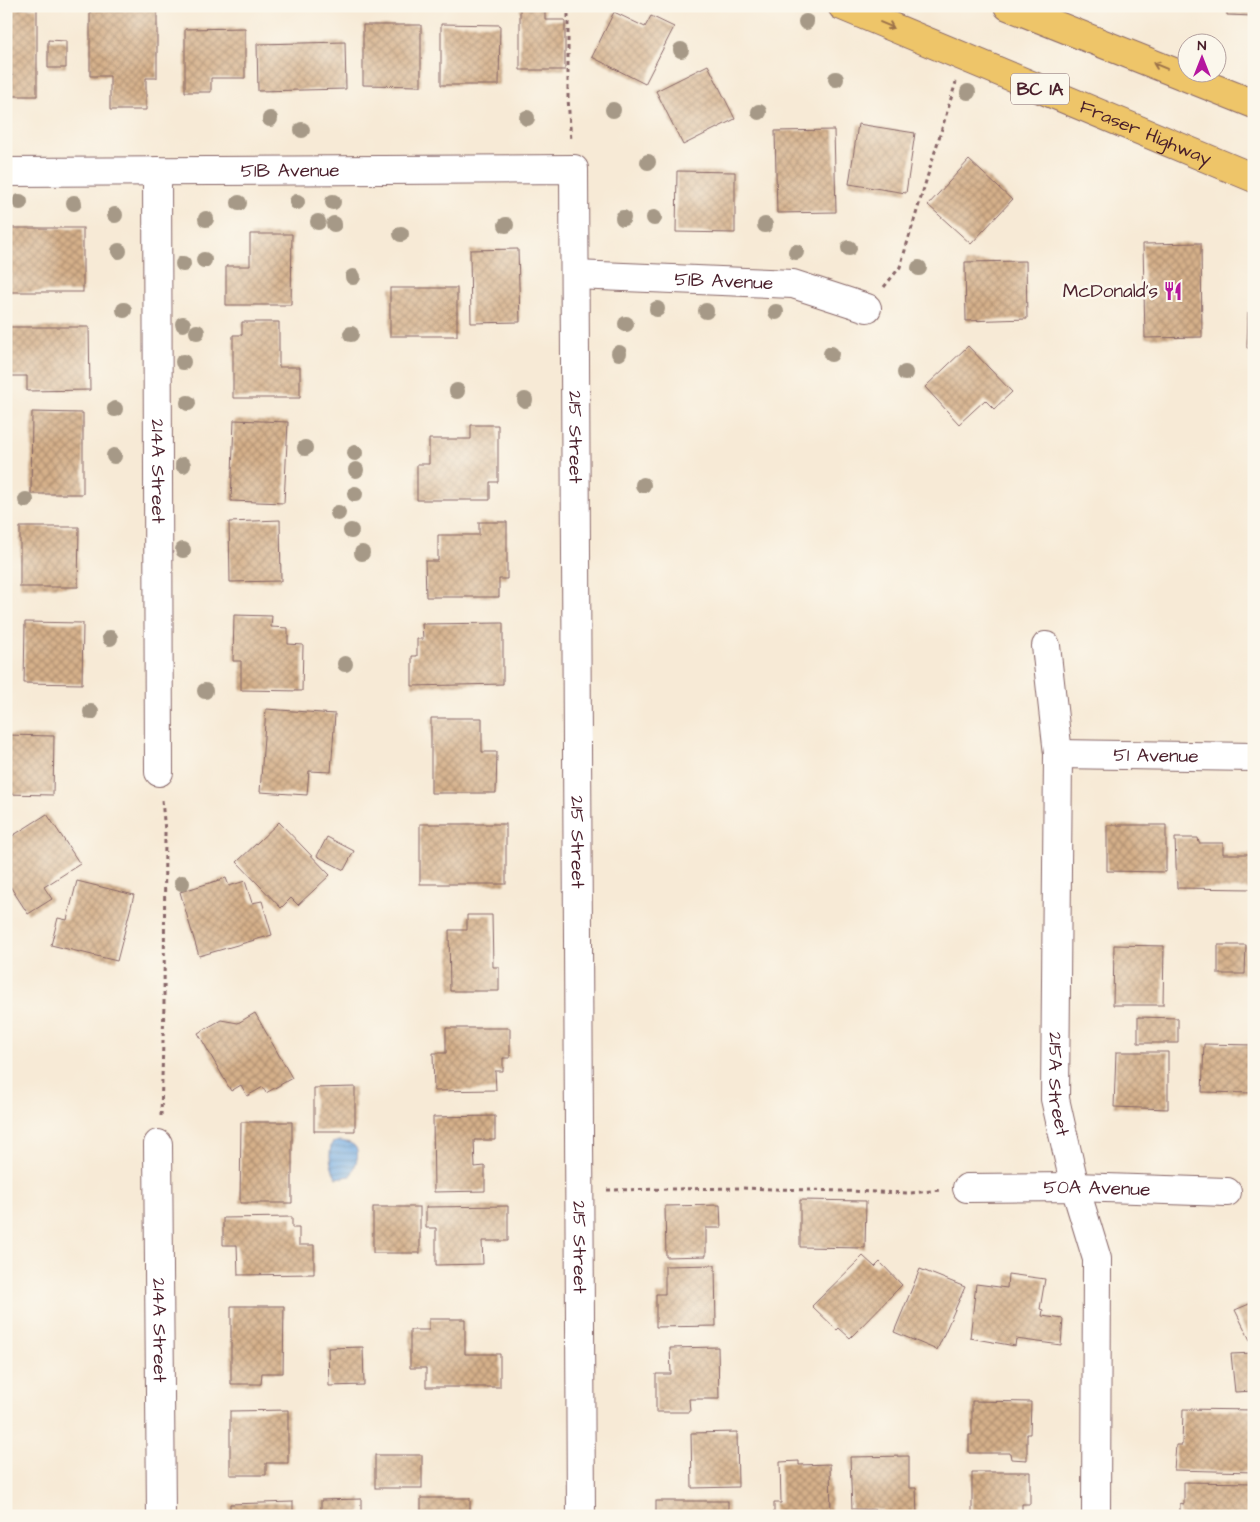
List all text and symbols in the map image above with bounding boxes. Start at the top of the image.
one-way arrow [879,21,894,30]
north arrow [1178,32,1228,82]
text: N [1198,36,1207,56]
one-way arrow [1153,61,1168,71]
road number: BC 1A [1011,74,1069,105]
street label: Fraser Highway [1076,93,1216,173]
street label: 51B Avenue [241,157,339,184]
street label: 51B Avenue [674,266,774,297]
place label: McDonald's [1063,278,1158,305]
restaurant icon: McDonald's [1162,280,1184,302]
street label: 215 Street [562,390,589,484]
street label: 214A Street [144,419,172,524]
street label: 51 Avenue [1113,741,1199,770]
street label: 215 Street [564,795,591,889]
street label: 215A Street [1042,1032,1077,1139]
street label: 50A Avenue [1043,1173,1151,1203]
street label: 215 Street [566,1200,593,1294]
street label: 214A Street [146,1278,173,1383]

